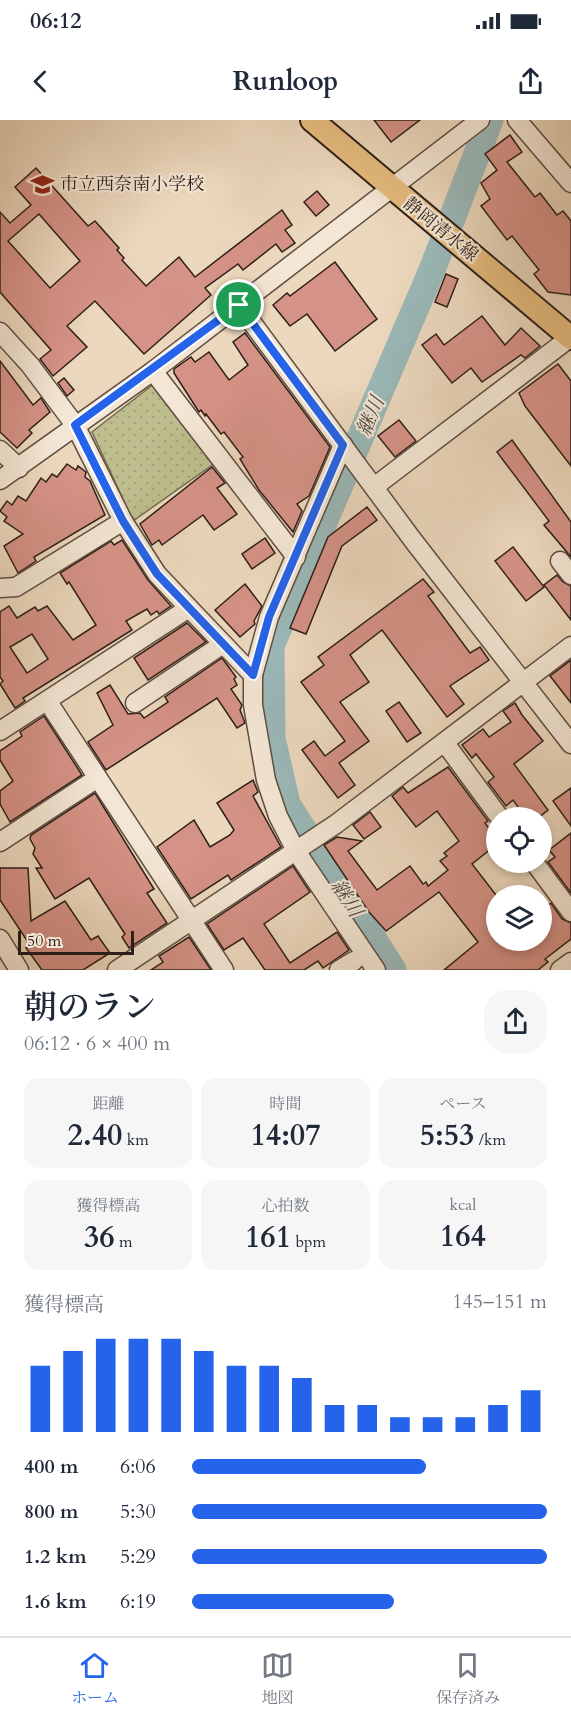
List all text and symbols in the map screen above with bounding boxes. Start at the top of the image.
text: 06:12 [30,6,81,36]
text: Runloop [233,63,338,100]
icon: back [24,65,57,98]
icon: share [514,65,547,98]
school or university icon: 市立西奈南小学校 [29,171,55,197]
place label: 市立西奈南小学校 [60,172,204,197]
street label: 静岡清水線 [398,191,484,267]
pin [213,279,264,330]
icon: arrive [222,288,255,321]
water label: 継川 [350,391,391,440]
map controls [486,807,552,951]
button: locate [486,807,552,873]
water label: 継川 [324,874,370,924]
button: layers [486,885,552,951]
scale bar [18,928,134,956]
text: 50 m [27,930,61,952]
text: 朝のラン [24,985,156,1030]
button: share [484,990,547,1053]
text: 06:12 · 6 × 400 m [24,1030,170,1057]
text: 距離 [92,1093,124,1115]
text: 時間 [269,1093,302,1115]
text: ペース [439,1093,486,1115]
text: 2.40 [68,1115,122,1156]
text: 14:07 [250,1115,321,1156]
text: 5:53 [420,1115,474,1156]
text: km [122,1129,149,1151]
text: /km [474,1129,506,1151]
text: kcal [449,1194,476,1216]
text: 獲得標高 [76,1195,140,1217]
text: 心拍数 [261,1195,310,1217]
text: 164 [440,1216,486,1257]
text: 36 [84,1217,115,1258]
text: 161 [245,1217,291,1258]
text: m [115,1231,132,1253]
text: bpm [291,1231,326,1253]
text: 145–151 m [452,1288,547,1315]
text: 獲得標高 [24,1291,104,1318]
text: 400 m [24,1453,79,1480]
text: 6:06 [120,1453,156,1480]
text: 800 m [24,1498,79,1525]
text: 5:30 [120,1498,156,1525]
text: 1.2 km [24,1543,87,1570]
text: 5:29 [120,1543,156,1570]
text: 1.6 km [24,1588,87,1615]
text: 6:19 [120,1588,156,1615]
tab: ホーム [71,1649,119,1709]
tab: 地図 [261,1649,294,1709]
tab: 保存済み [436,1649,500,1709]

